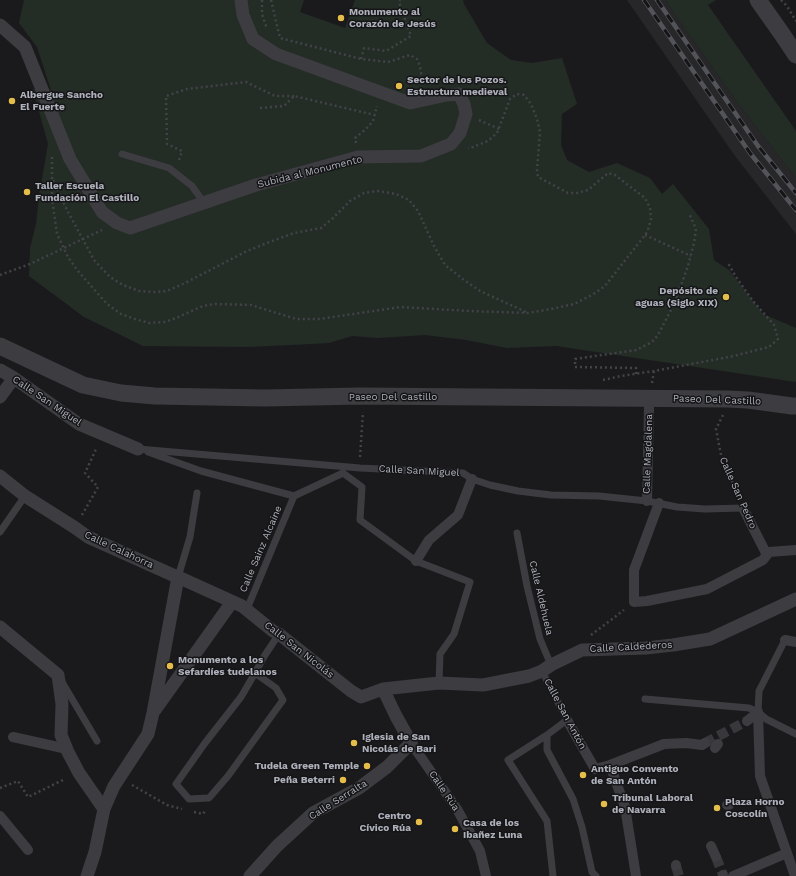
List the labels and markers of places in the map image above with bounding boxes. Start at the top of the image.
place label: Monumento al Corazón de Jesús [349,6,436,30]
marker: Monumento al Corazón de Jesús [336,13,346,23]
place label: Sector de los Pozos. Estructura medieval [407,74,507,98]
marker: Sector de los Pozos. Estructura medieval [394,81,404,91]
place label: Albergue Sancho El Fuerte [20,89,103,112]
marker: Albergue Sancho El Fuerte [7,96,17,106]
place label: Taller Escuela Fundación El Castillo [35,180,139,204]
marker: Taller Escuela Fundación El Castillo [22,187,32,197]
place label: Depósito de aguas (Siglo XIX) [635,285,718,308]
marker: Depósito de aguas (Siglo XIX) [721,292,731,302]
place label: Monumento a los Sefardíes tudelanos [178,654,277,678]
marker: Monumento a los Sefardíes tudelanos [165,661,175,671]
place label: Iglesia de San Nicolás de Bari [362,731,436,754]
marker: Iglesia de San Nicolás de Bari [349,738,359,748]
place label: Tudela Green Temple [255,760,359,772]
marker: Tudela Green Temple [362,761,372,771]
place label: Antiguo Convento de San Antón [591,763,679,786]
marker: Antiguo Convento de San Antón [578,770,588,780]
place label: Peña Beterri [274,774,335,786]
marker: Peña Beterri [338,775,348,785]
place label: Tribunal Laboral de Navarra [612,792,693,816]
place label: Plaza Horno Coscolín [725,796,784,820]
marker: Tribunal Laboral de Navarra [599,799,609,809]
marker: Plaza Horno Coscolín [712,803,722,813]
place label: Centro Cívico Rúa [359,810,411,834]
marker: Centro Cívico Rúa [414,817,424,827]
place label: Casa de los Ibañez Luna [463,817,522,840]
marker: Casa de los Ibañez Luna [450,824,460,834]

